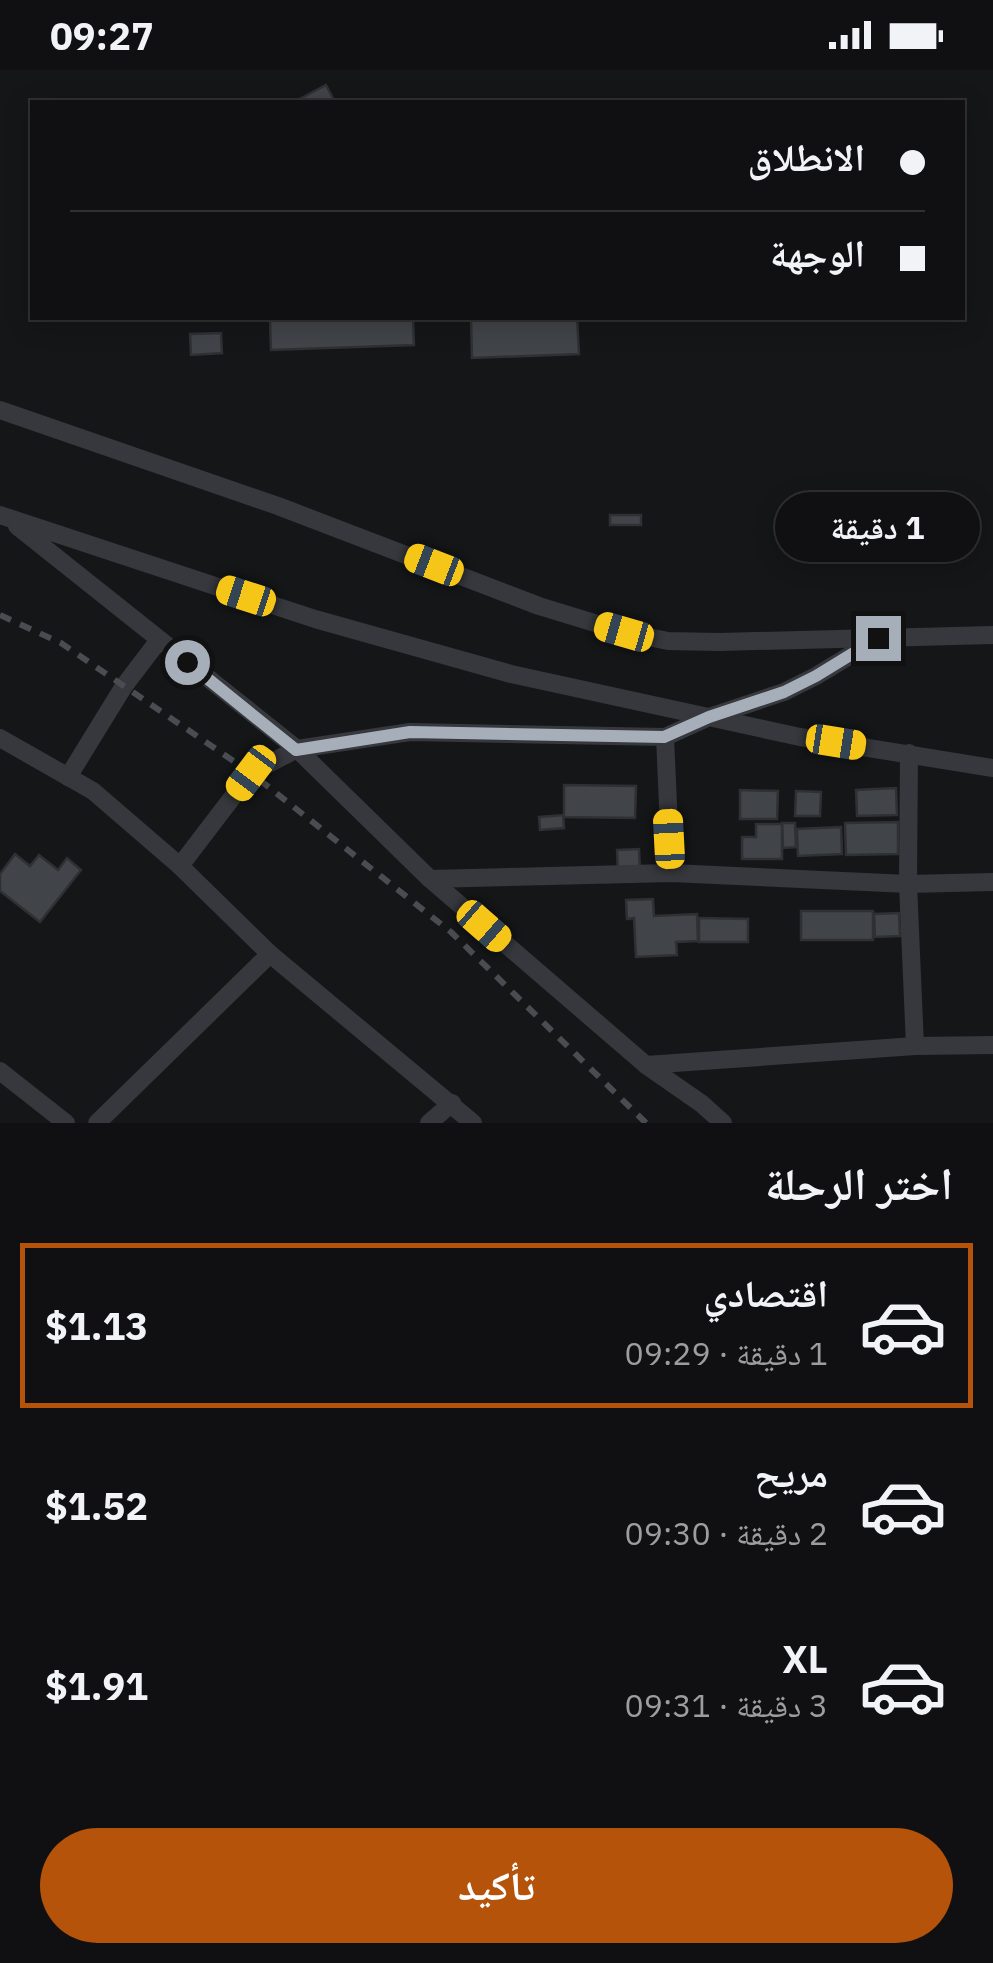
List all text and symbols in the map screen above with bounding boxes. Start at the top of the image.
text: 09:27 [50,11,154,60]
text: الانطلاق [747,132,865,181]
text: الوجهة [770,228,865,277]
callout: 1 دقيقة [776,493,980,563]
text: 1 دقيقة [831,506,924,548]
car [401,540,467,590]
car [213,572,279,620]
car [591,609,657,655]
route end [856,616,901,661]
route start [165,640,210,685]
car [804,722,868,762]
car [221,740,281,806]
car [652,808,686,870]
car [452,895,516,957]
text: اختر الرحلة [765,1154,953,1212]
text: اقتصادي [704,1268,828,1317]
icon: car [858,1281,948,1371]
text: $1.13 [45,1301,148,1350]
text: 1 دقيقة · 09:29 [624,1332,828,1374]
text: مريح [754,1448,828,1497]
icon: car [858,1461,948,1551]
text: $1.52 [45,1481,148,1530]
text: 2 دقيقة · 09:30 [624,1512,828,1554]
text: XL [782,1634,828,1683]
icon: car [858,1641,948,1731]
text: $1.91 [45,1661,148,1710]
text: 3 دقيقة · 09:31 [624,1684,828,1726]
button: تأكيد [40,1828,953,1943]

